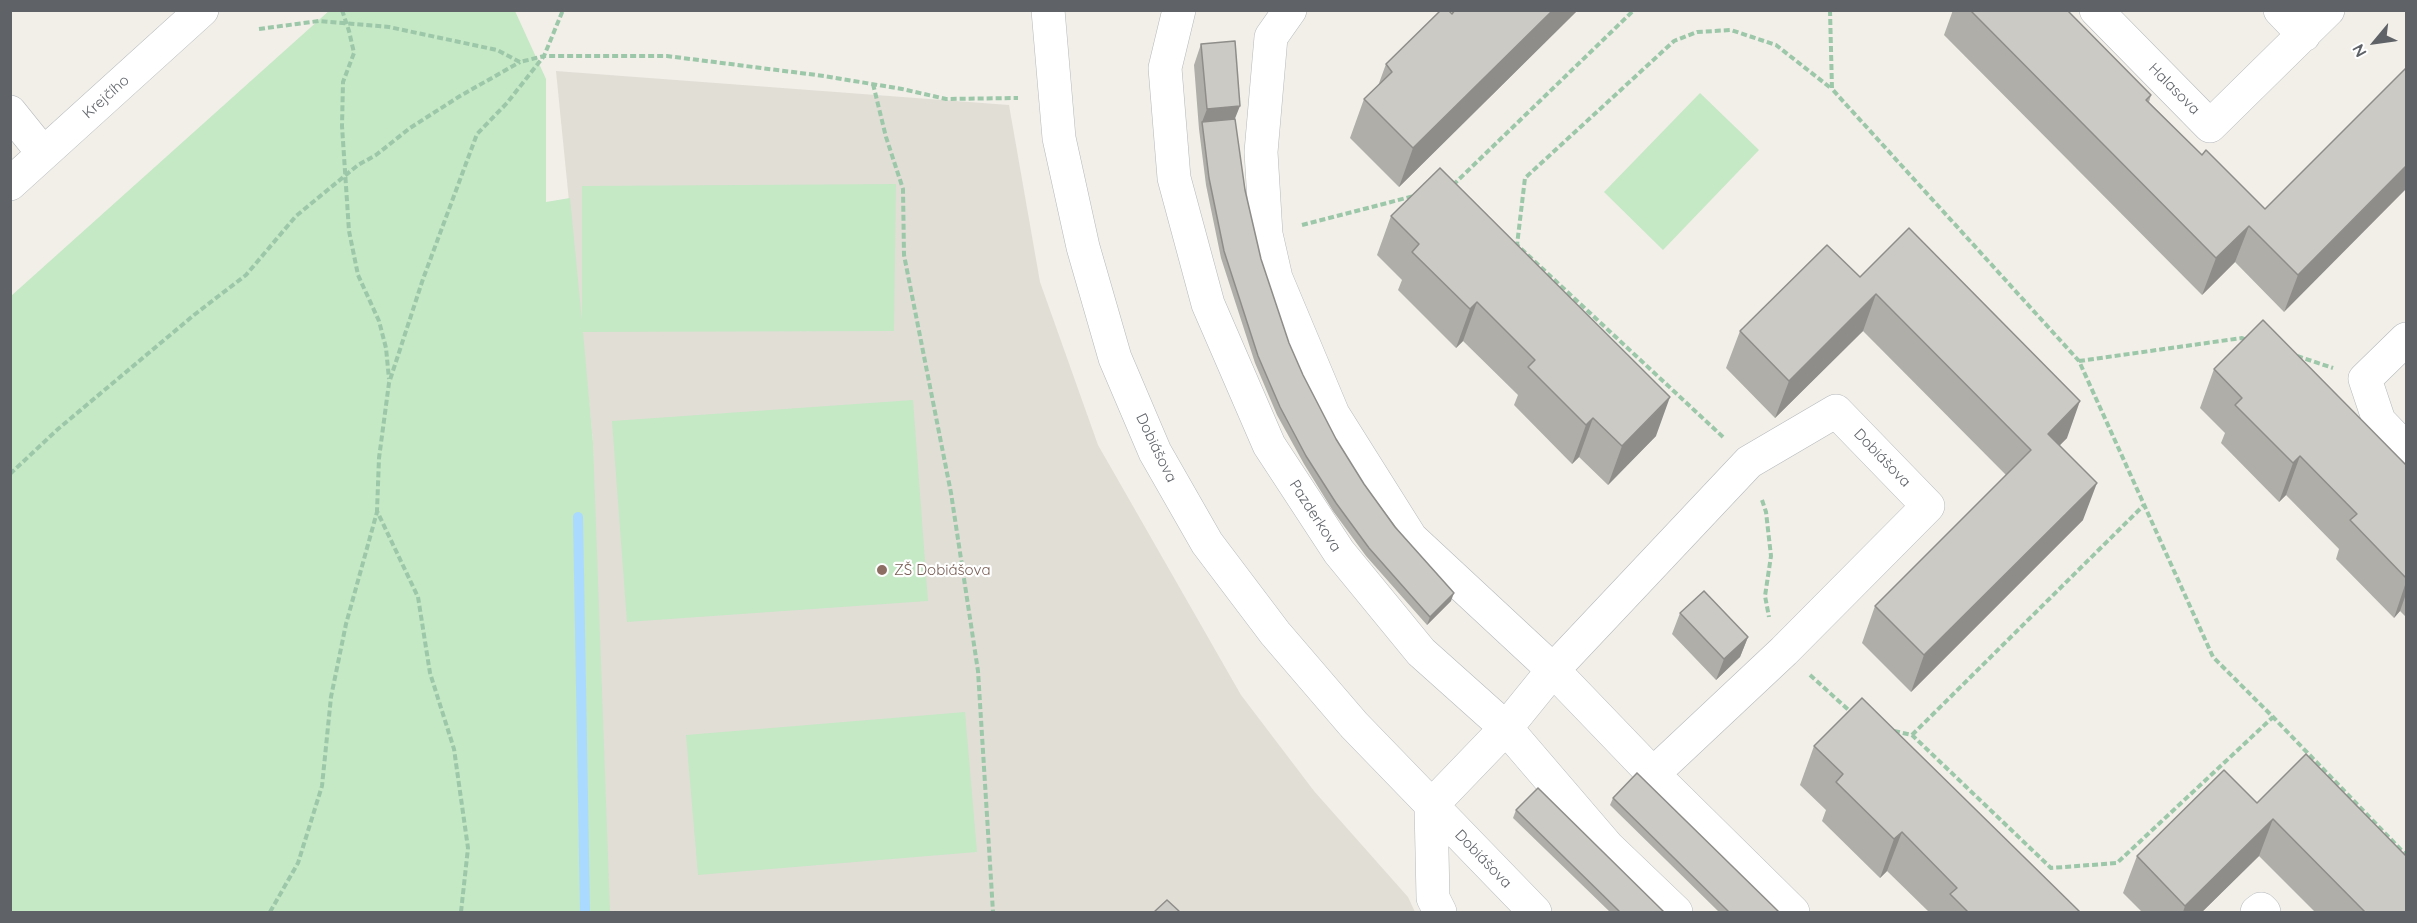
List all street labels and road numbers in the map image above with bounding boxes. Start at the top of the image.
street label: Halasova [2144,59,2204,119]
street label: Krejčího [79,71,133,123]
street label: Dobiášova [1132,411,1180,485]
street label: Dobiášova [1850,425,1914,491]
street label: Pazderkova [1285,477,1345,555]
street label: Dobiášova [1451,826,1515,892]

